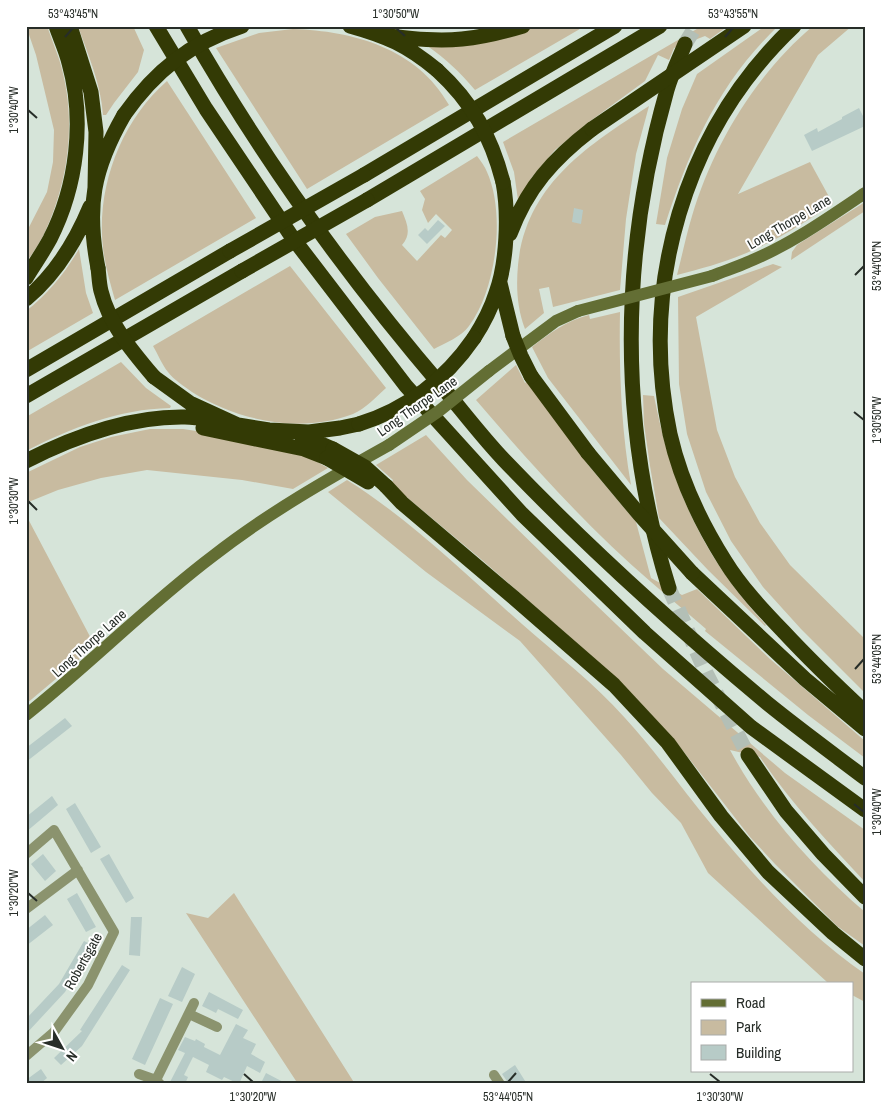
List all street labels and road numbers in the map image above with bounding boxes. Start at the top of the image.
street label: Long Thorpe Lane [744,191,834,253]
street label: Long Thorpe Lane [373,372,461,440]
street label: Long Thorpe Lane [48,605,130,681]
street label: Robertsgate [60,929,106,993]

